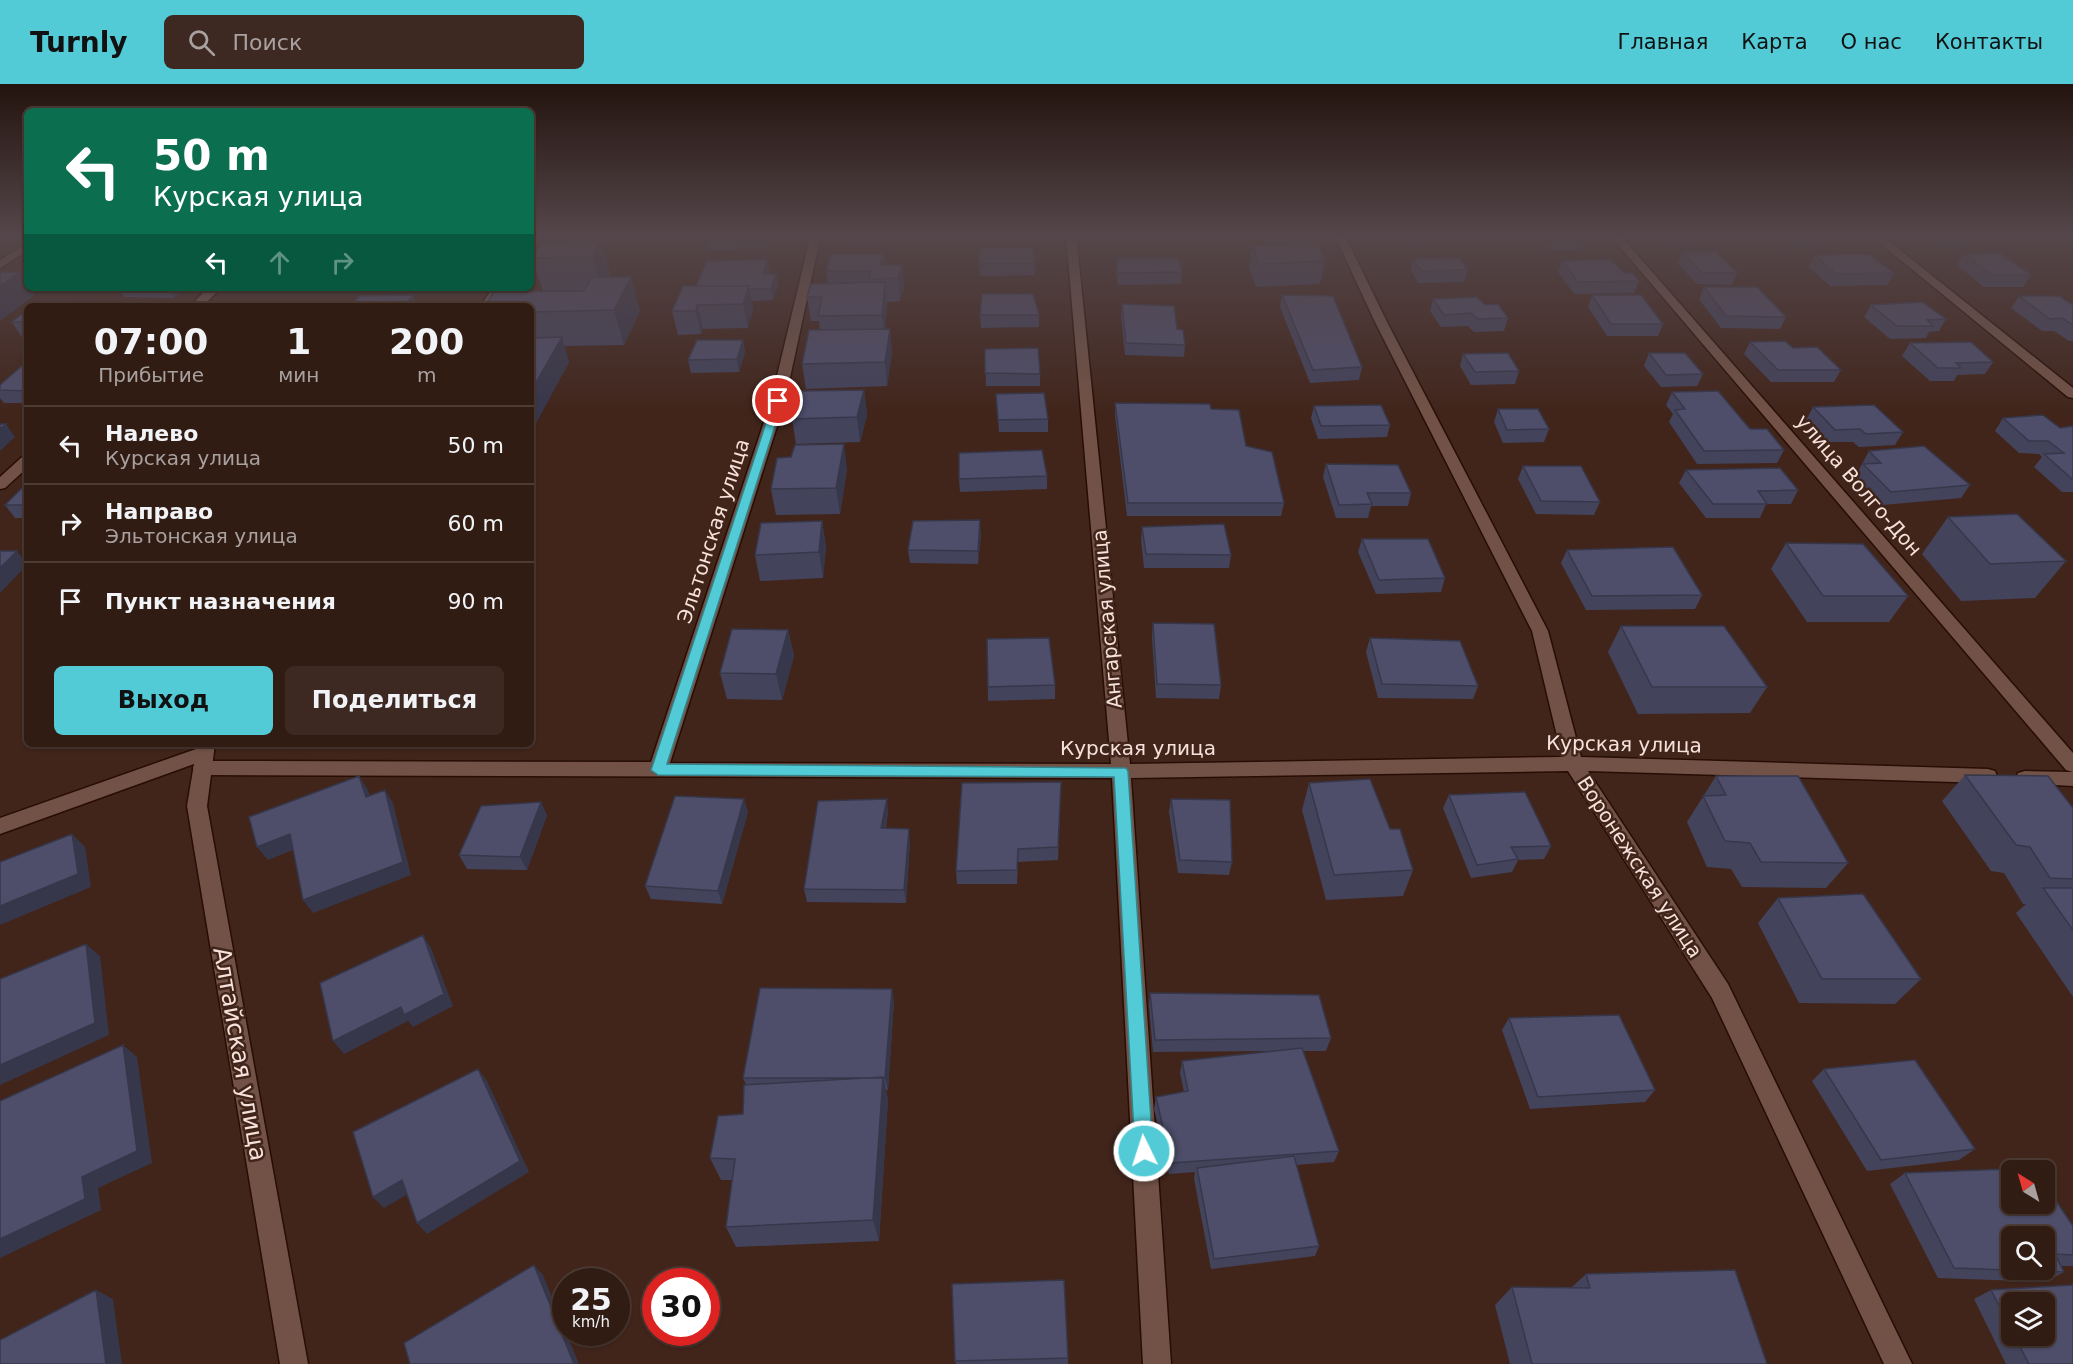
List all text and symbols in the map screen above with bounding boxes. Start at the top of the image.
search box [164,15,584,69]
text: Turnly [30,26,128,59]
icon: search [185,26,218,59]
text: Поиск [233,30,302,55]
text: Главная [1618,30,1708,54]
text: Карта [1741,30,1808,54]
text: О нас [1841,30,1902,54]
text: Контакты [1935,30,2043,54]
text: 50 m [153,131,270,180]
icon: left [54,132,132,210]
text: Курская улица [153,181,364,212]
icon: left [200,246,233,279]
icon: ahead [263,246,296,279]
icon: right [326,246,359,279]
text: 07:00 [94,321,208,362]
text: 1 [286,321,311,362]
text: 200 [389,321,464,362]
text: Прибытие [98,363,204,387]
text: мин [278,363,319,387]
text: m [417,363,436,387]
pin [752,375,803,426]
icon: arrive [761,384,794,417]
street label: улица Волго-Дон [1791,409,1927,561]
text: Налево [105,421,198,446]
icon: left [54,429,87,462]
text: 50 m [448,433,504,458]
street label: Эльтонская улица [672,436,754,626]
text: Курская улица [105,446,261,470]
text: Направо [105,499,213,524]
icon: right [54,507,87,540]
text: 60 m [448,511,504,536]
text: Эльтонская улица [105,524,298,548]
street label: Ангарская улица [1087,529,1127,709]
icon: arrive [54,585,87,618]
text: Пункт назначения [105,589,336,614]
text: 90 m [448,589,504,614]
button: Выход [54,666,273,735]
button: Поделиться [285,666,504,735]
street label: Курская улица [1546,731,1702,757]
street label: Курская улица [1060,736,1216,760]
street label: Воронежская улица [1572,772,1708,962]
street label: Алтайская улица [207,945,273,1163]
position arrow [1112,1119,1176,1183]
north arrow [2001,1160,2055,1214]
map controls [2001,1160,2055,1346]
button: search [2001,1226,2055,1280]
speed limit sign: 30 [642,1268,720,1346]
text: 25 [570,1282,612,1317]
button: layers [2001,1292,2055,1346]
text: km/h [572,1313,610,1331]

